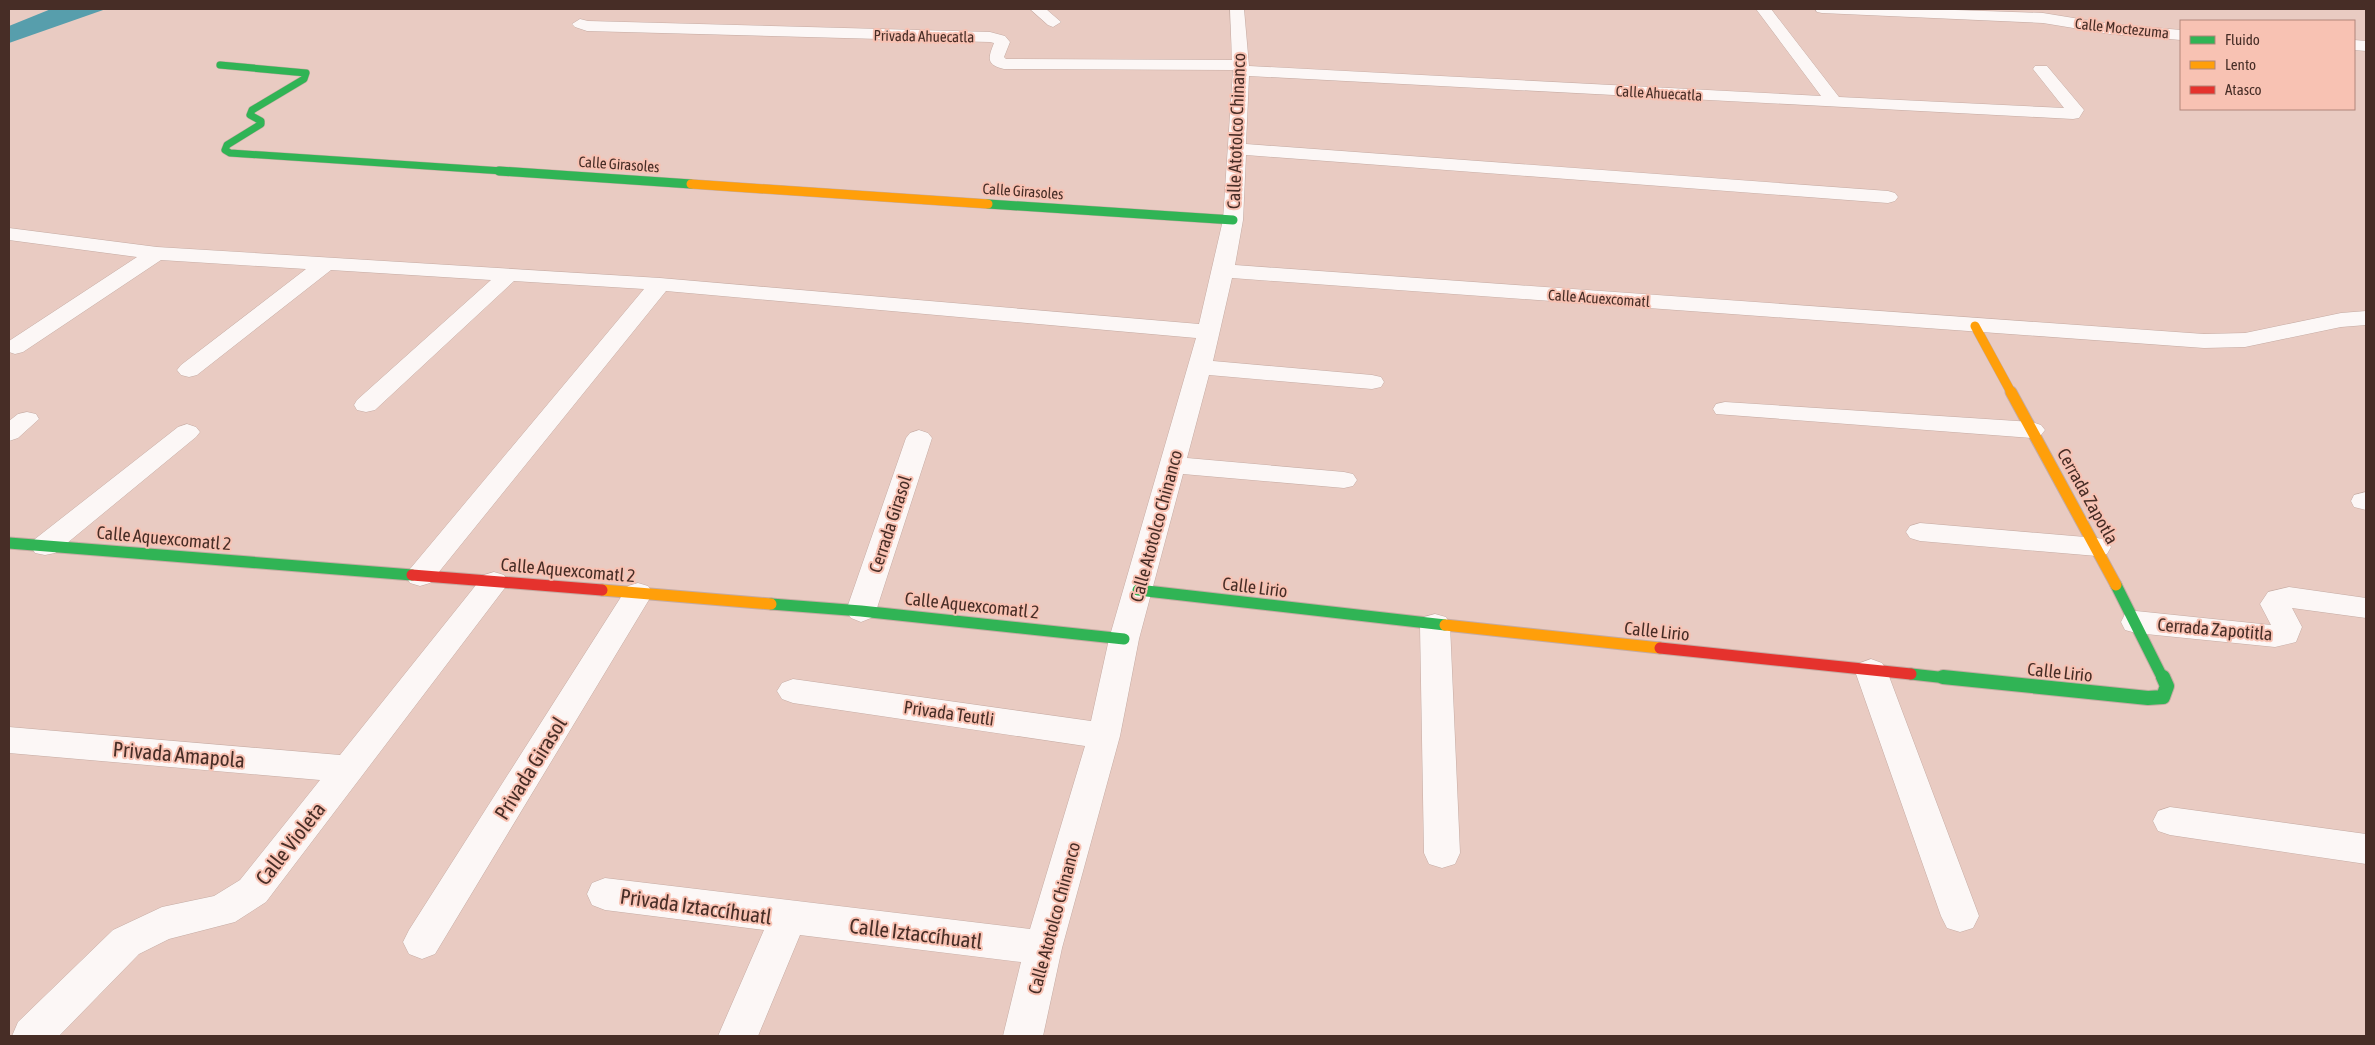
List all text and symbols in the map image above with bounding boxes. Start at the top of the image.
street label: Calle Moctezuma [2074,15,2170,41]
legend [2180,20,2355,110]
street label: Privada Ahuecatla [873,27,975,45]
text: Fluido [2225,31,2260,48]
street label: Calle Atotolco Chinanco [1223,53,1249,209]
text: Lento [2225,56,2256,73]
text: Atasco [2225,81,2262,98]
street label: Calle Ahuecatla [1615,82,1703,104]
street label: Calle Girasoles [578,153,660,175]
street label: Calle Girasoles [982,180,1064,202]
street label: Calle Acuexcomatl [1548,286,1650,310]
street label: Cerrada Zapotla [2053,445,2123,547]
street label: Calle Atotolco Chinanco [1126,448,1186,604]
street label: Cerrada Girasol [864,473,916,575]
street label: Calle Aquexcomatl 2 [96,522,232,554]
street label: Calle Aquexcomatl 2 [500,554,636,586]
street label: Calle Lirio [1221,573,1289,601]
street label: Calle Aquexcomatl 2 [904,588,1040,622]
street label: Cerrada Zapotitla [2157,614,2273,644]
street label: Calle Lirio [1623,617,1691,645]
street label: Calle Lirio [2026,658,2094,686]
street label: Privada Teutli [902,696,996,730]
street label: Privada Girasol [489,712,571,824]
street label: Privada Amapola [112,736,246,772]
street label: Calle Violeta [250,797,330,889]
street label: Calle Atotolco Chinanco [1024,840,1084,996]
street label: Privada Iztaccíhuatl [619,883,774,929]
street label: Calle Iztaccíhuatl [848,913,984,953]

